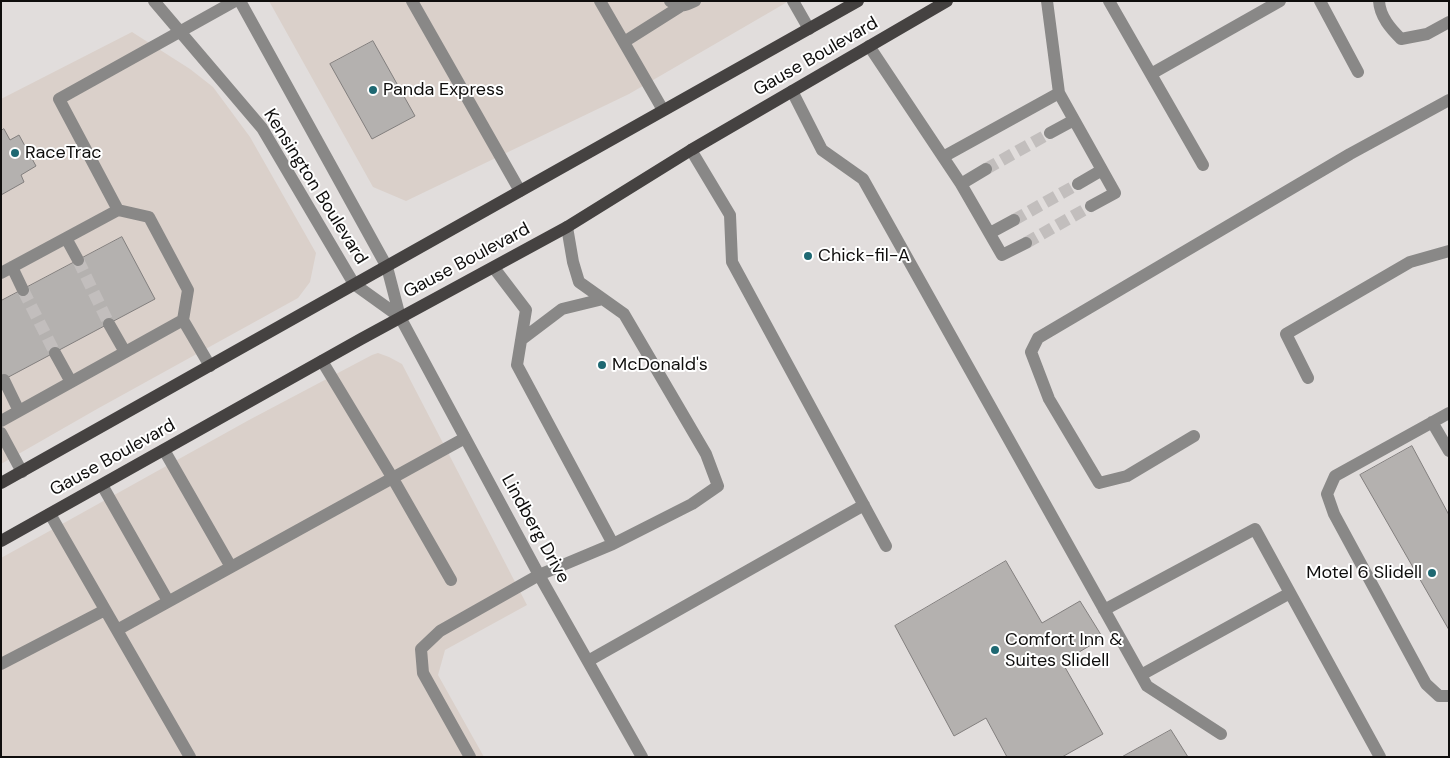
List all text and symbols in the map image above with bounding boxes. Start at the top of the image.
street label: Gause Boulevard [750,13,882,101]
place label: Panda Express [383,79,504,101]
marker: Panda Express [367,84,379,96]
street label: Kensington Boulevard [258,105,372,269]
place label: RaceTrac [25,142,102,164]
marker: RaceTrac [9,147,21,159]
street label: Gause Boulevard [400,219,534,303]
place label: Chick-fil-A [818,245,910,267]
marker: Chick-fil-A [802,250,814,262]
place label: McDonald's [612,354,708,376]
marker: McDonald's [596,359,608,371]
street label: Gause Boulevard [47,415,179,501]
street label: Lindberg Drive [496,471,574,587]
place label: Motel 6 Slidell [1306,562,1422,584]
marker: Motel 6 Slidell [1426,567,1438,579]
place label: Comfort Inn & Suites Slidell [1005,629,1122,672]
marker: Comfort Inn & Suites Slidell [989,644,1001,656]

